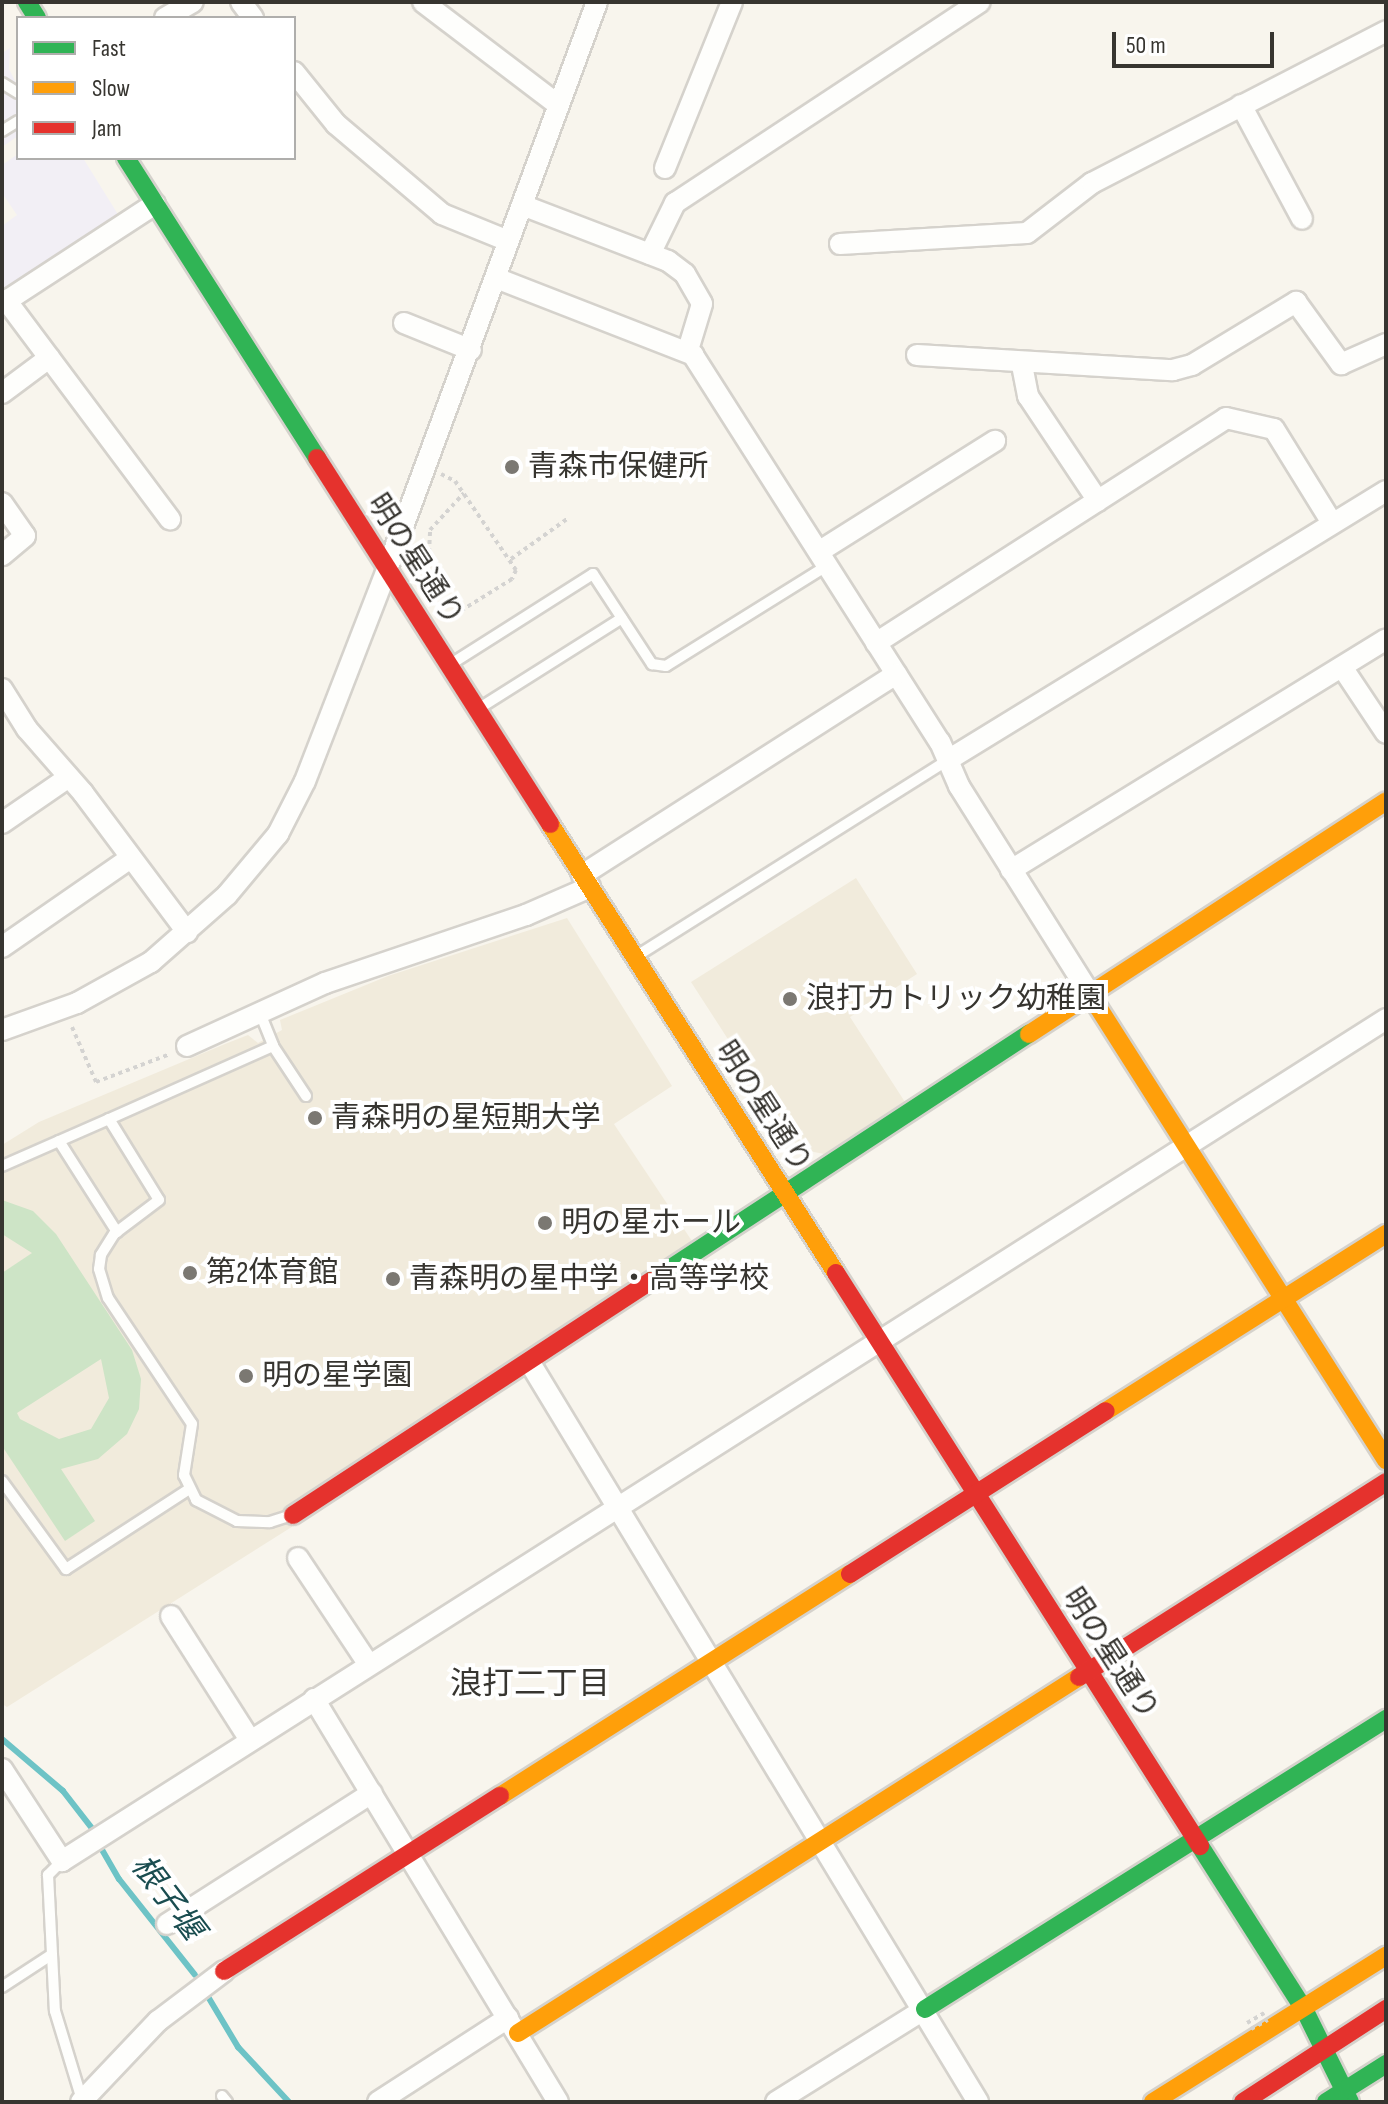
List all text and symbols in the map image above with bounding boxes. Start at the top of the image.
legend [16,16,296,160]
scale bar [1116,16,1278,66]
text: 50 m [1126,31,1166,60]
text: Fast [92,34,126,63]
text: Slow [92,74,130,103]
text: Jam [92,114,122,143]
place label: 青森市保健所 [528,449,708,485]
marker: 青森市保健所 [503,458,521,476]
street label: 明の星通り [359,487,471,633]
place label: 浪打カトリック幼稚園 [806,981,1106,1017]
marker: 浪打カトリック幼稚園 [781,990,799,1008]
street label: 明の星通り [707,1034,819,1180]
place label: 青森明の星短期大学 [331,1100,601,1136]
marker: 青森明の星短期大学 [306,1109,324,1127]
place label: 明の星ホール [561,1205,741,1241]
marker: 明の星ホール [536,1214,554,1232]
place label: 第2体育館 [206,1255,338,1291]
place label: 青森明の星中学・高等学校 [409,1261,769,1297]
marker: 第2体育館 [181,1264,199,1282]
marker: 青森明の星中学・高等学校 [384,1270,402,1288]
place label: 明の星学園 [262,1358,412,1394]
marker: 明の星学園 [237,1367,255,1385]
street label: 明の星通り [1054,1581,1166,1727]
district label: 浪打二丁目 [450,1666,610,1704]
water label: 根子堰 [122,1848,210,1948]

